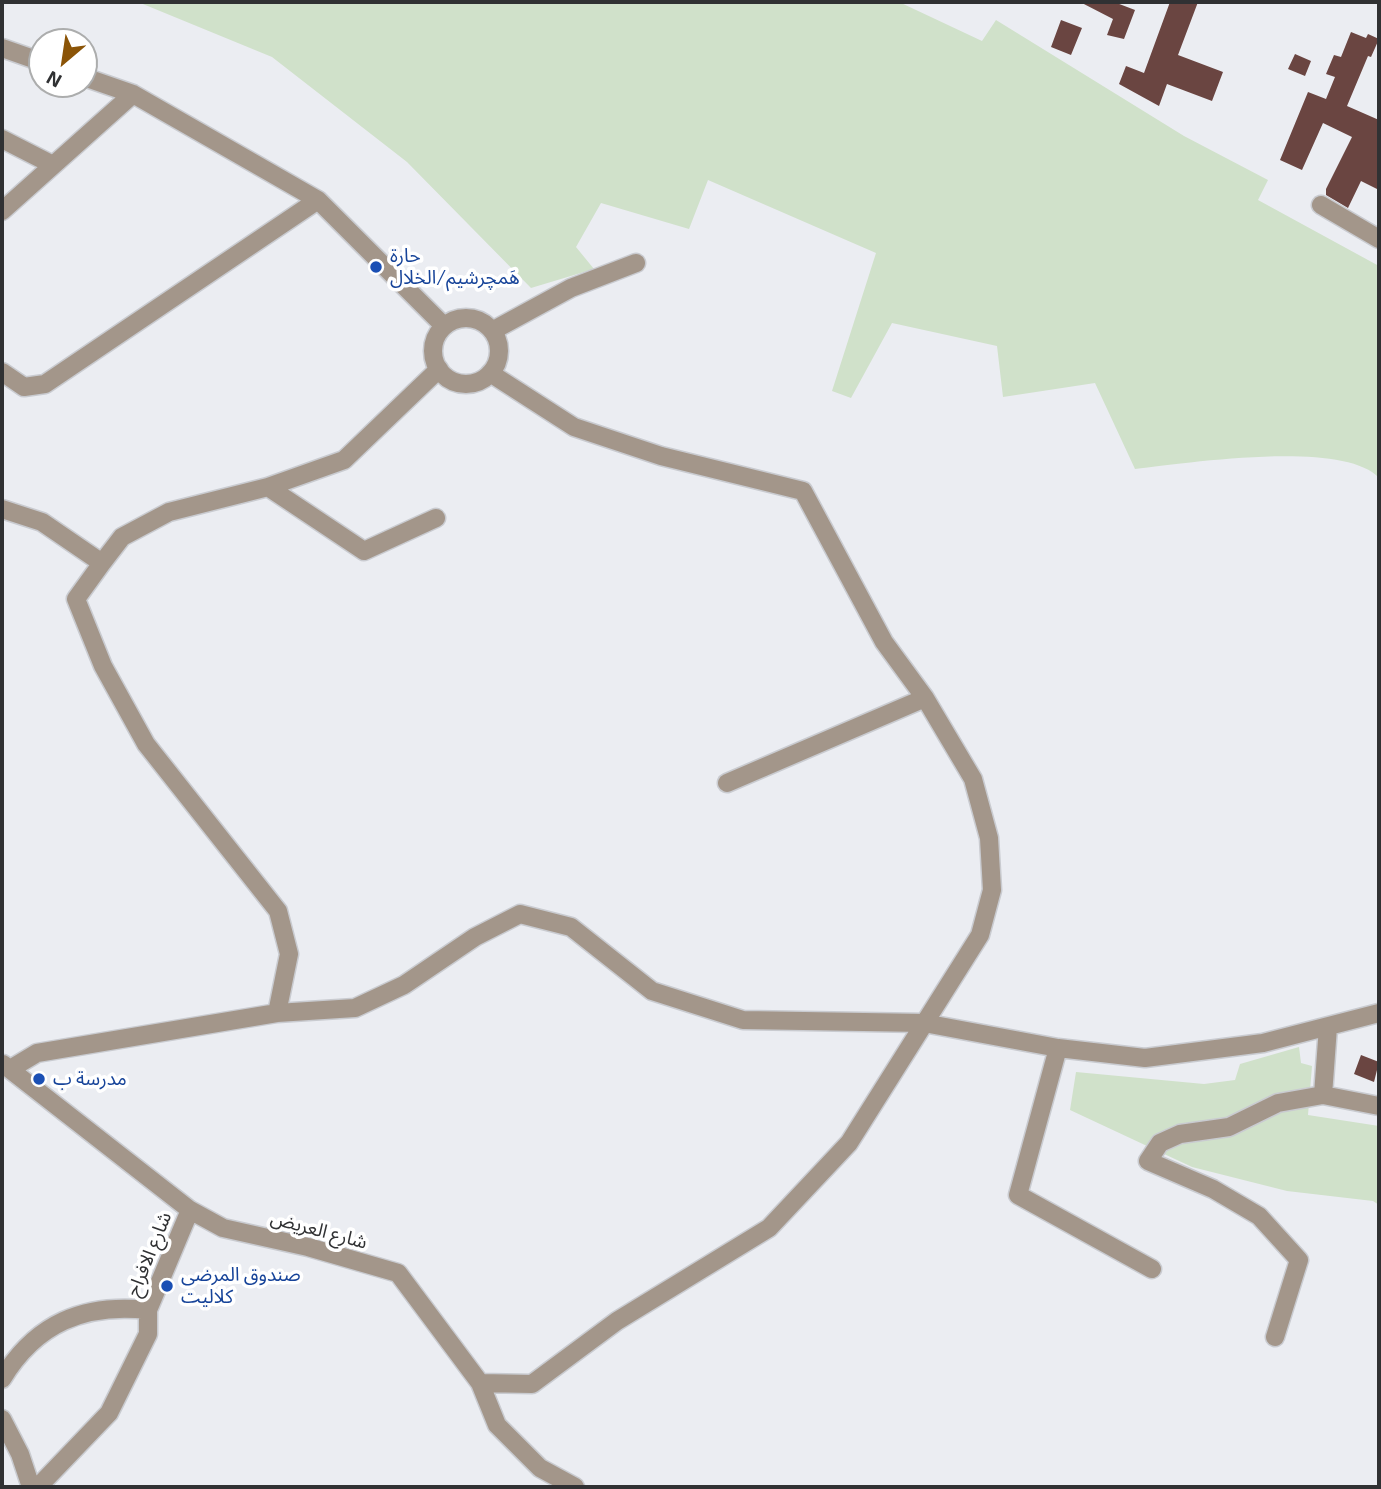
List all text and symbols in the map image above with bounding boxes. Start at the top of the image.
north arrow [28,28,98,98]
text: N [42,67,65,93]
place label: حارة هَمچرشيم/الخلال [390,245,520,289]
marker: حارة هَمچرشيم/الخلال [368,259,384,275]
place label: مدرسة ب [53,1068,127,1090]
marker: مدرسة ب [31,1071,47,1087]
street label: شارع العريض [268,1206,370,1254]
street label: شارع الافراح [122,1208,176,1300]
place label: صندوق المرضى كلاليت [181,1264,301,1308]
marker: صندوق المرضى كلاليت [159,1278,175,1294]

